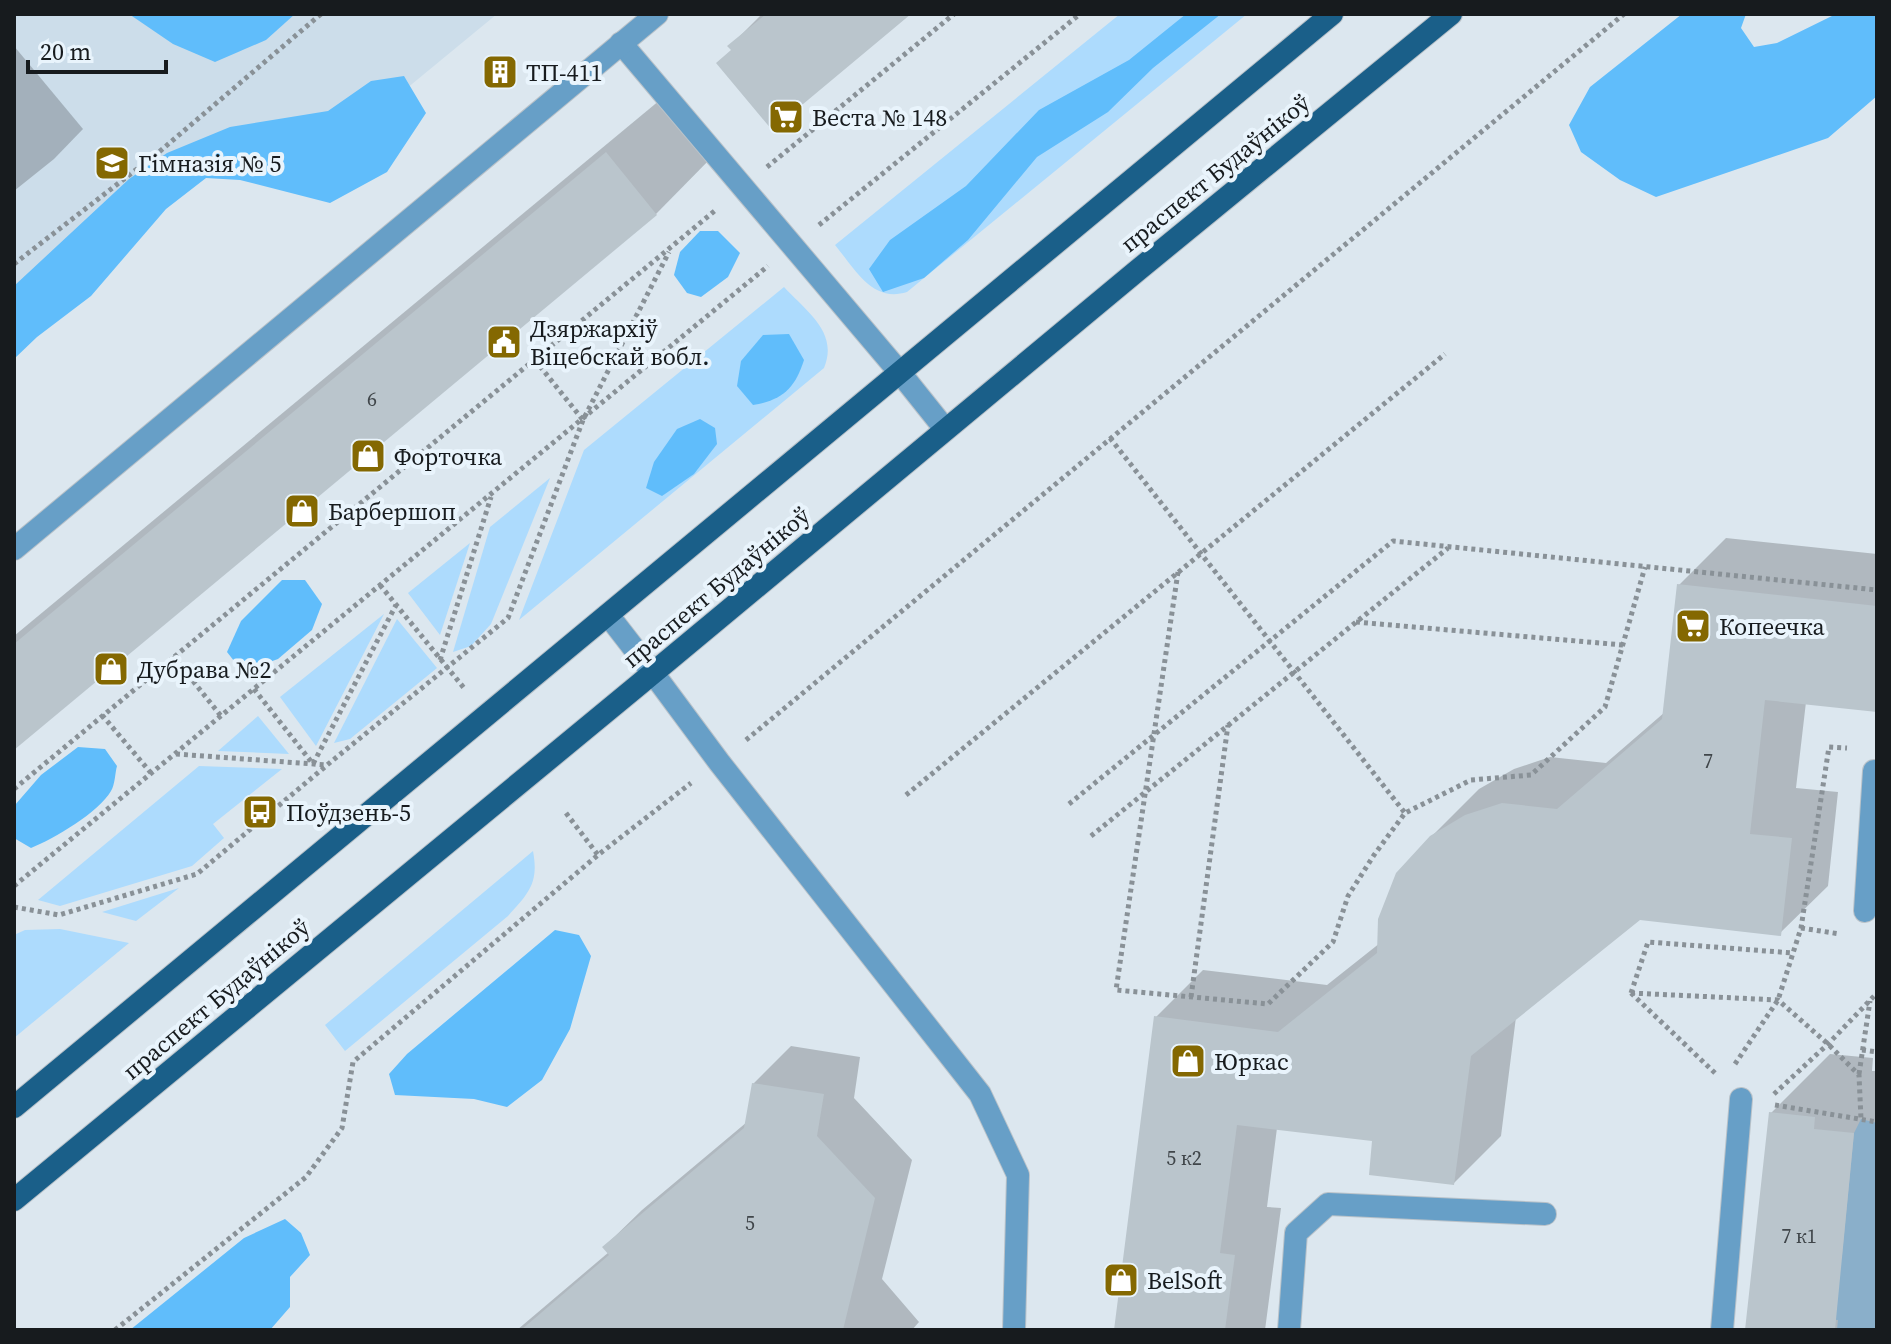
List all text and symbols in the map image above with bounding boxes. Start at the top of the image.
scale bar [28,24,166,74]
text: 20 m [40,35,91,68]
building icon: ТП-411 [481,53,519,91]
place label: ТП-411 [526,56,603,89]
street label: праспект Будаўнікоў [1113,86,1317,260]
supermarket icon: Веста № 148 [767,98,805,136]
place label: Веста № 148 [812,101,947,134]
school or university icon: Гімназія № 5 [93,144,131,182]
place label: Гімназія № 5 [138,147,281,180]
place label: Дзяржархіў Віцебскай вобл. [530,312,709,373]
public building icon: Дзяржархіў Віцебскай вобл. [485,323,523,361]
house number: 6 [367,385,377,413]
shop icon: Форточка [349,437,387,475]
place label: Форточка [394,440,503,473]
shop icon: Барбершоп [283,492,321,530]
place label: Барбершоп [328,495,456,528]
street label: праспект Будаўнікоў [615,498,817,675]
supermarket icon: Копеечка [1674,607,1712,645]
place label: Копеечка [1719,610,1825,643]
shop icon: Дубрава №2 [92,650,130,688]
place label: Дубрава №2 [137,653,271,686]
house number: 7 [1703,747,1713,775]
bus stop icon: Поўдзень-5 [241,793,279,831]
place label: Поўдзень-5 [286,796,411,829]
street label: праспект Будаўнікоў [115,910,317,1087]
shop icon: Юркас [1169,1042,1207,1080]
place label: Юркас [1214,1045,1289,1078]
house number: 5 к2 [1166,1144,1202,1172]
house number: 5 [745,1209,755,1237]
house number: 7 к1 [1781,1222,1817,1250]
shop icon: BelSoft [1102,1261,1140,1299]
place label: BelSoft [1147,1264,1223,1297]

